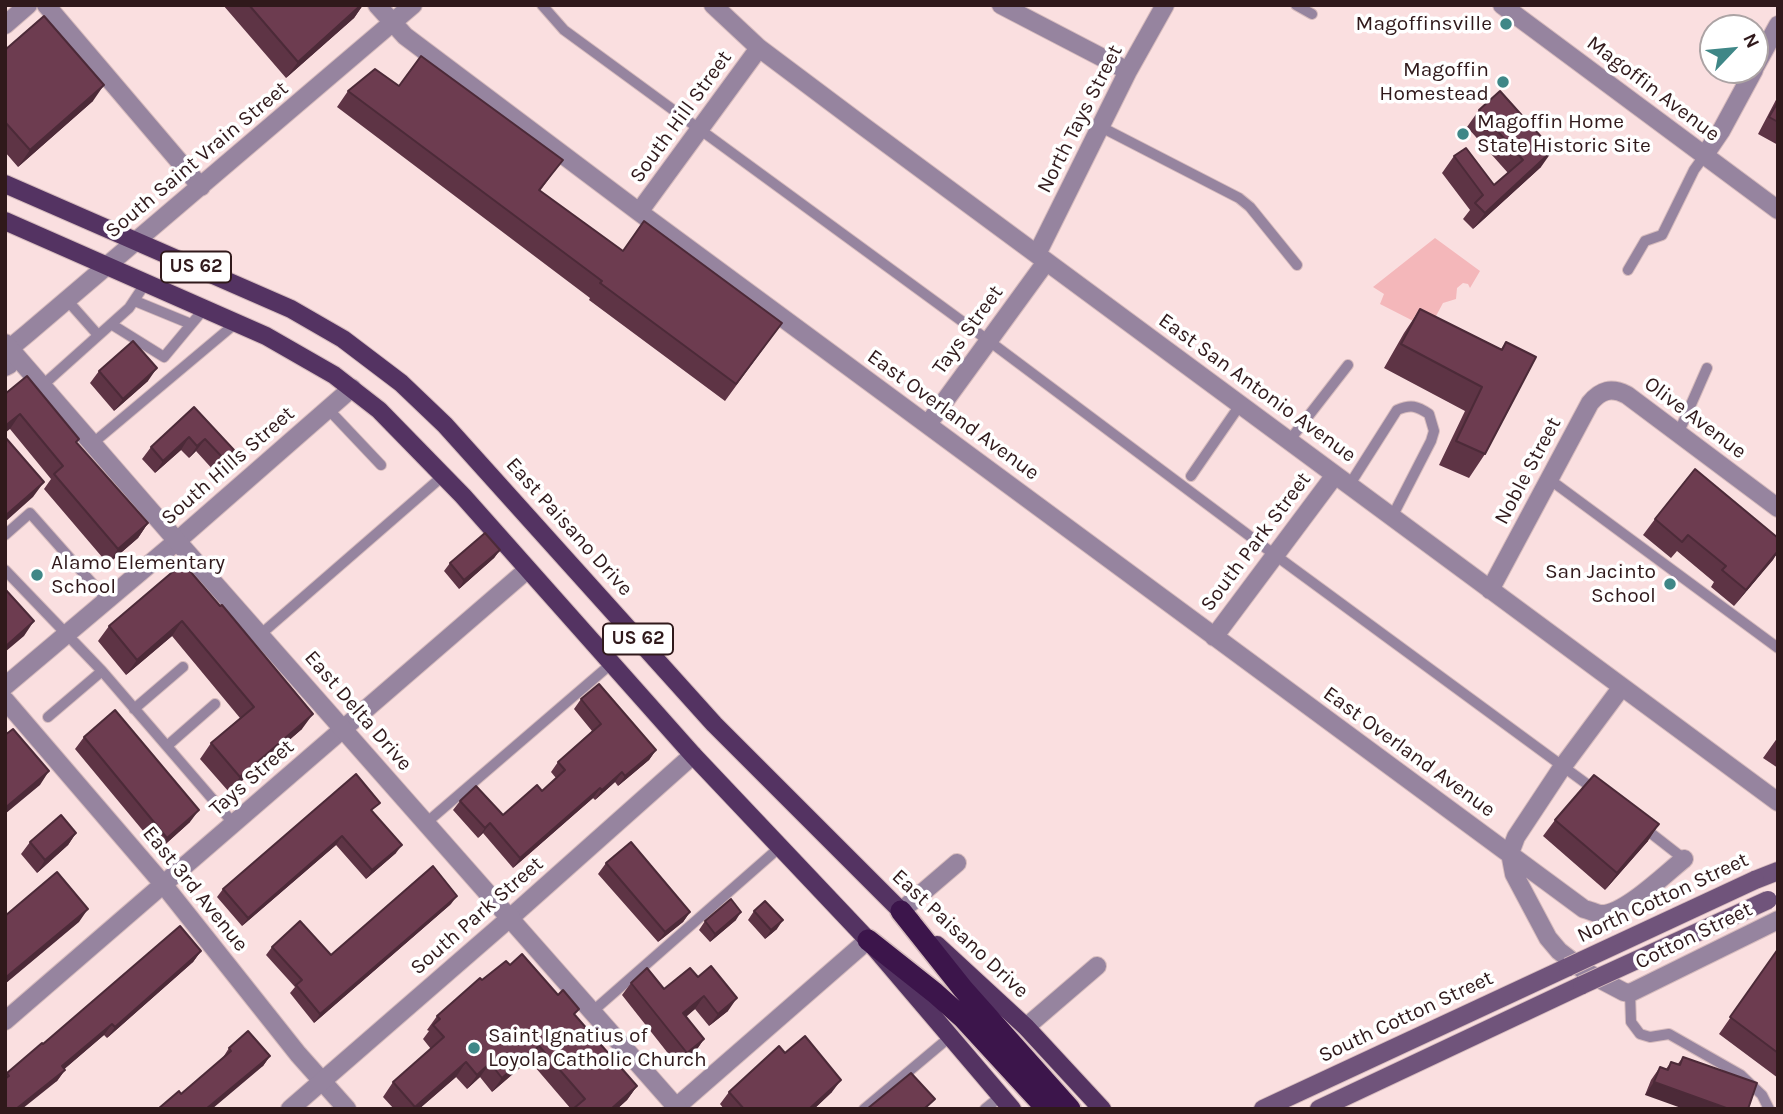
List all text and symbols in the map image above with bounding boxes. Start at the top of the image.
place label: Magoffinsville [1356,11,1492,37]
north arrow [1699,14,1769,84]
marker: Magoffinsville [1498,16,1514,32]
text: N [1738,30,1764,52]
street label: Magoffin Avenue [1581,31,1725,147]
street label: North Tays Street [1032,41,1128,197]
street label: South Hill Street [625,46,737,188]
place label: Magoffin Homestead [1379,57,1489,107]
marker: Magoffin Homestead [1495,74,1511,90]
street label: South Saint Vrain Street [101,76,293,244]
place label: Magoffin Home State Historic Site [1477,109,1651,159]
marker: Magoffin Home State Historic Site [1455,126,1471,142]
road number: US 62 [161,252,231,282]
street label: Tays Street [927,281,1009,379]
street label: East San Antonio Avenue [1153,308,1361,468]
street label: East Overland Avenue [862,344,1044,486]
street label: Olive Avenue [1639,371,1751,465]
street label: South Hills Street [156,401,300,531]
street label: Noble Street [1489,413,1567,529]
street label: East Paisano Drive [500,453,638,601]
street label: South Park Street [1195,467,1317,617]
place label: Alamo Elementary School [51,550,225,600]
place label: San Jacinto School [1545,559,1656,609]
marker: Alamo Elementary School [29,567,45,583]
marker: San Jacinto School [1662,576,1678,592]
road number: US 62 [603,624,673,654]
street label: East Delta Drive [299,646,417,776]
street label: East Overland Avenue [1318,681,1500,823]
street label: Tays Street [205,734,299,822]
street label: East 3rd Avenue [137,821,253,957]
street label: North Cotton Street [1573,847,1753,949]
street label: South Park Street [405,851,549,981]
street label: East Paisano Drive [886,864,1034,1004]
street label: Cotton Street [1631,897,1757,975]
street label: South Cotton Street [1315,966,1497,1068]
place label: Saint Ignatius of Loyola Catholic Church [488,1023,707,1073]
marker: Saint Ignatius of Loyola Catholic Church [466,1040,482,1056]

